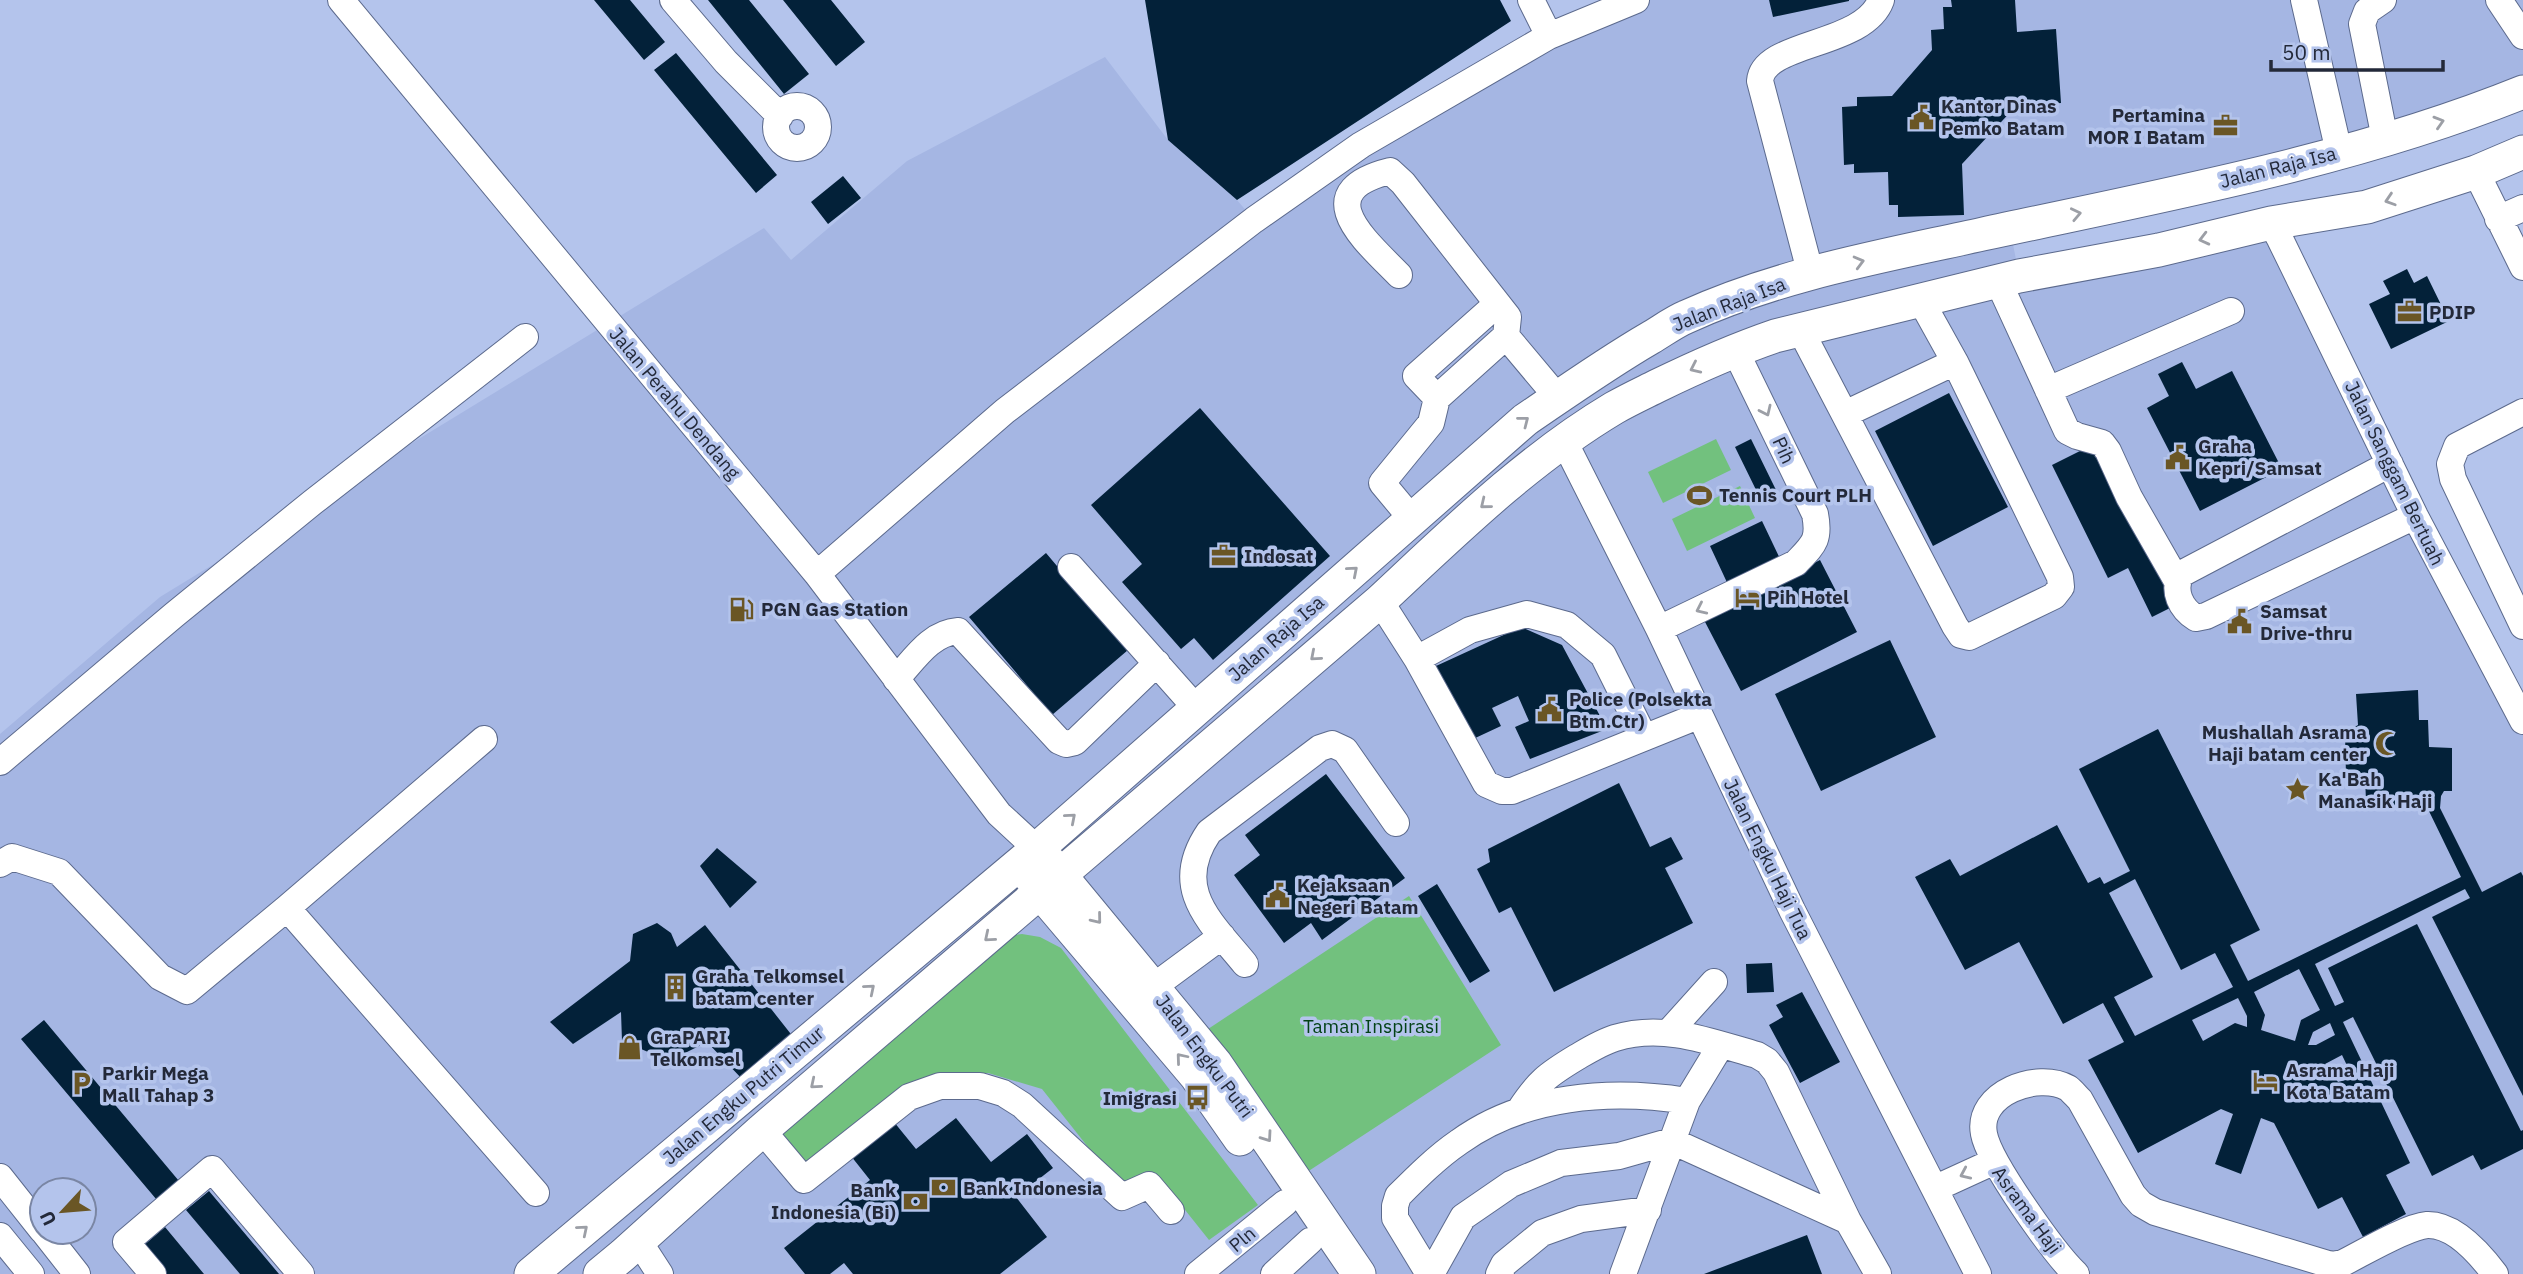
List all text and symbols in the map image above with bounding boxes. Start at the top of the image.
scale bar [2271,28,2442,72]
text: 50 m [2282,38,2331,66]
place label: Kantor Dinas Pemko Batam [1941,94,2065,140]
public building icon: Kantor Dinas Pemko Batam [1907,103,1935,131]
place label: Pertamina MOR I Batam [2087,103,2205,149]
office icon: Pertamina MOR I Batam [2211,112,2239,140]
one-way arrow [2433,115,2445,130]
street label: Jalan Raja Isa [2217,141,2339,193]
one-way arrow [2384,191,2396,206]
one-way arrow [2070,207,2082,222]
one-way arrow [2199,231,2211,245]
one-way arrow [1853,256,1865,270]
street label: Jalan Raja Isa [1669,271,1789,337]
office icon: PDIP [2395,298,2423,326]
place label: PDIP [2429,300,2475,324]
street label: Jalan Perahu Dendang [604,322,746,484]
one-way arrow [1690,359,1702,373]
street label: Jalan Sanggam Bertuah [2340,377,2450,569]
one-way arrow [1758,404,1772,416]
one-way arrow [1516,417,1529,430]
street label: Pih [1767,433,1801,467]
place label: Graha Kepri/Samsat [2198,434,2322,480]
public building icon: Graha Kepri/Samsat [2164,443,2192,471]
sports icon: Tennis Court PLH [1685,481,1713,509]
place label: Tennis Court PLH [1719,483,1872,507]
one-way arrow [1480,496,1492,509]
office icon: Indosat [1210,542,1238,570]
place label: Indosat [1244,544,1313,568]
one-way arrow [1345,567,1358,579]
hotel icon: Pih Hotel [1733,583,1761,611]
place label: Pih Hotel [1767,585,1849,609]
street label: Jalan Raja Isa [1223,590,1329,686]
fuel station icon: PGN Gas Station [727,595,755,623]
place label: PGN Gas Station [761,597,908,621]
place label: Samsat Drive-thru [2260,599,2353,645]
one-way arrow [1696,601,1709,615]
public building icon: Samsat Drive-thru [2226,608,2254,636]
one-way arrow [1311,648,1324,660]
place label: Police (Polsekta Btm.Ctr) [1569,687,1712,733]
public building icon: Police (Polsekta Btm.Ctr) [1535,696,1563,724]
place label: Mushallah Asrama Haji batam center [2202,720,2367,766]
mosque icon: Mushallah Asrama Haji batam center [2373,729,2401,757]
place label: Ka'Bah Manasik Haji [2318,767,2432,813]
street label: Jalan Engku Haji Tua [1719,775,1817,943]
place icon: Ka'Bah Manasik Haji [2284,776,2312,804]
one-way arrow [1063,814,1076,826]
place label: Kejaksaan Negeri Batam [1297,873,1419,919]
public building icon: Kejaksaan Negeri Batam [1263,882,1291,910]
one-way arrow [1089,911,1101,924]
one-way arrow [984,929,997,941]
place label: Graha Telkomsel batam center [695,964,844,1010]
building icon: Graha Telkomsel batam center [661,973,689,1001]
one-way arrow [861,985,874,997]
street label: Jalan Engku Putri [1151,990,1259,1122]
park label: Taman Inspirasi [1303,1014,1439,1038]
street label: Jalan Engku Putri Timur [658,1021,828,1169]
place label: GraPARI Telkomsel [650,1025,741,1071]
shop icon: GraPARI Telkomsel [616,1034,644,1062]
one-way arrow [1176,1053,1189,1065]
place label: Asrama Haji Kota Batam [2286,1058,2395,1104]
place label: Parkir Mega Mall Tahap 3 [102,1061,214,1107]
hotel icon: Asrama Haji Kota Batam [2252,1067,2280,1095]
parking icon: Parkir Mega Mall Tahap 3 [68,1070,96,1098]
one-way arrow [811,1076,824,1088]
bus stop icon: Imigrasi [1183,1084,1211,1112]
place label: Imigrasi [1103,1086,1177,1110]
one-way arrow [1259,1129,1271,1142]
street label: Asrama Haji [1987,1161,2067,1259]
one-way arrow [1960,1166,1972,1180]
bank icon: Bank Indonesia [929,1174,957,1202]
north arrow [28,1176,98,1246]
place label: Bank Indonesia [963,1176,1103,1200]
place label: Bank Indonesia (Bi) [771,1178,896,1224]
bank icon: Bank Indonesia (Bi) [902,1187,930,1215]
text: U [34,1207,61,1230]
street label: Pln [1224,1221,1260,1257]
one-way arrow [575,1226,588,1238]

